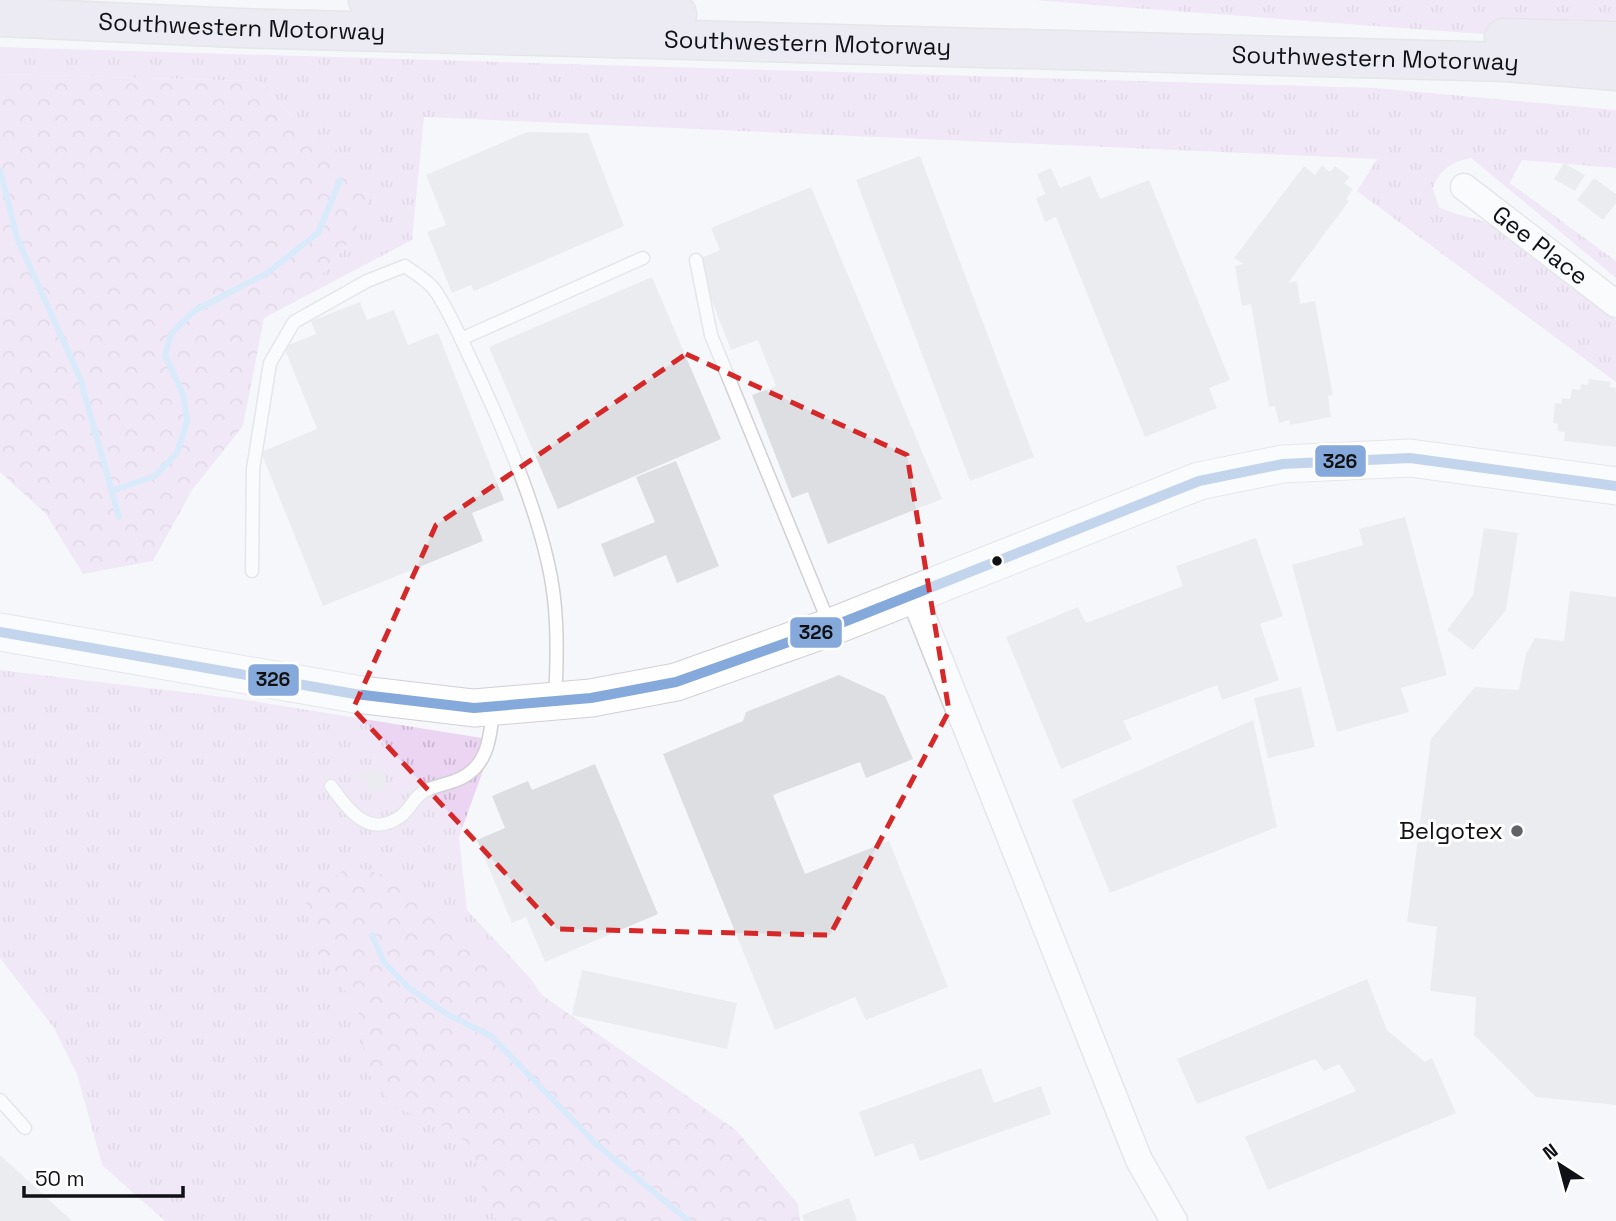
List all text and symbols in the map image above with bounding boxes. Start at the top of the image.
street label: Southwestern Motorway [98,6,386,47]
street label: Southwestern Motorway [664,23,952,62]
street label: Southwestern Motorway [1231,39,1520,78]
street label: Gee Place [1486,198,1595,292]
line badge: 326 [1314,444,1367,478]
text: 326 [1323,449,1357,474]
unlabelled marker [990,554,1004,568]
line badge: 326 [789,616,843,649]
text: 326 [799,620,833,645]
line badge: 326 [247,663,300,697]
text: 326 [256,667,290,692]
place label: Belgotex [1399,815,1503,846]
marker: Belgotex [1509,823,1525,839]
north arrow [1525,1130,1595,1200]
text: N [1538,1138,1563,1166]
scale bar [24,1154,184,1198]
text: 50 m [35,1165,85,1192]

